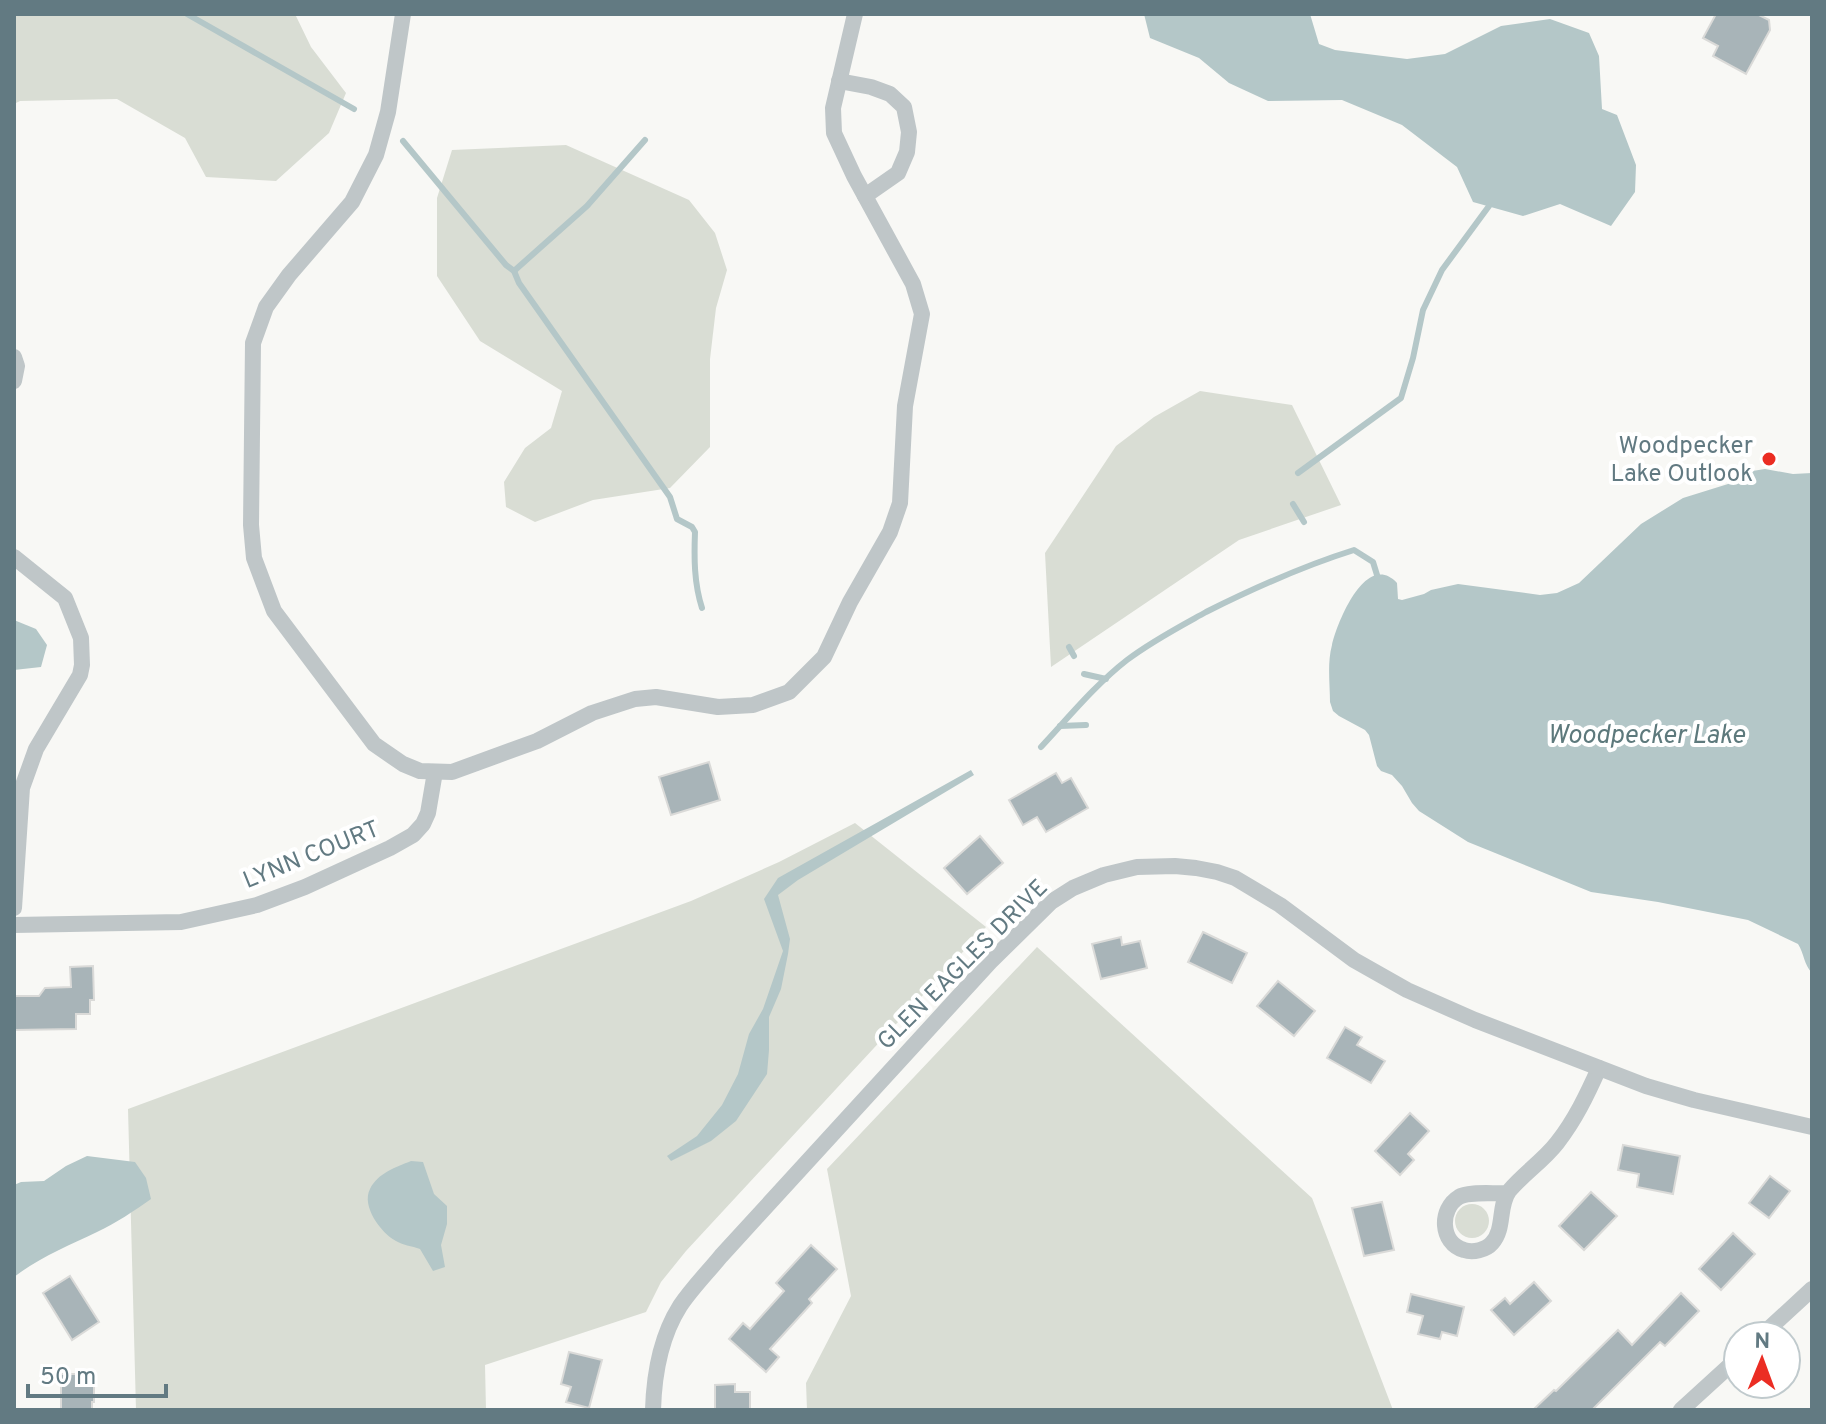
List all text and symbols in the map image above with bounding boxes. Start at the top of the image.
place label: Woodpecker Lake Outlook [1611,432,1753,490]
marker: Woodpecker Lake Outlook [1760,450,1778,468]
water label: Woodpecker Lake [1547,720,1745,753]
street label: LYNN COURT [239,815,384,897]
street label: GLEN EAGLES DRIVE [872,874,1055,1057]
north arrow [1722,1320,1802,1400]
text: N [1754,1329,1770,1356]
scale bar [28,1348,166,1398]
text: 50 m [40,1363,96,1393]

